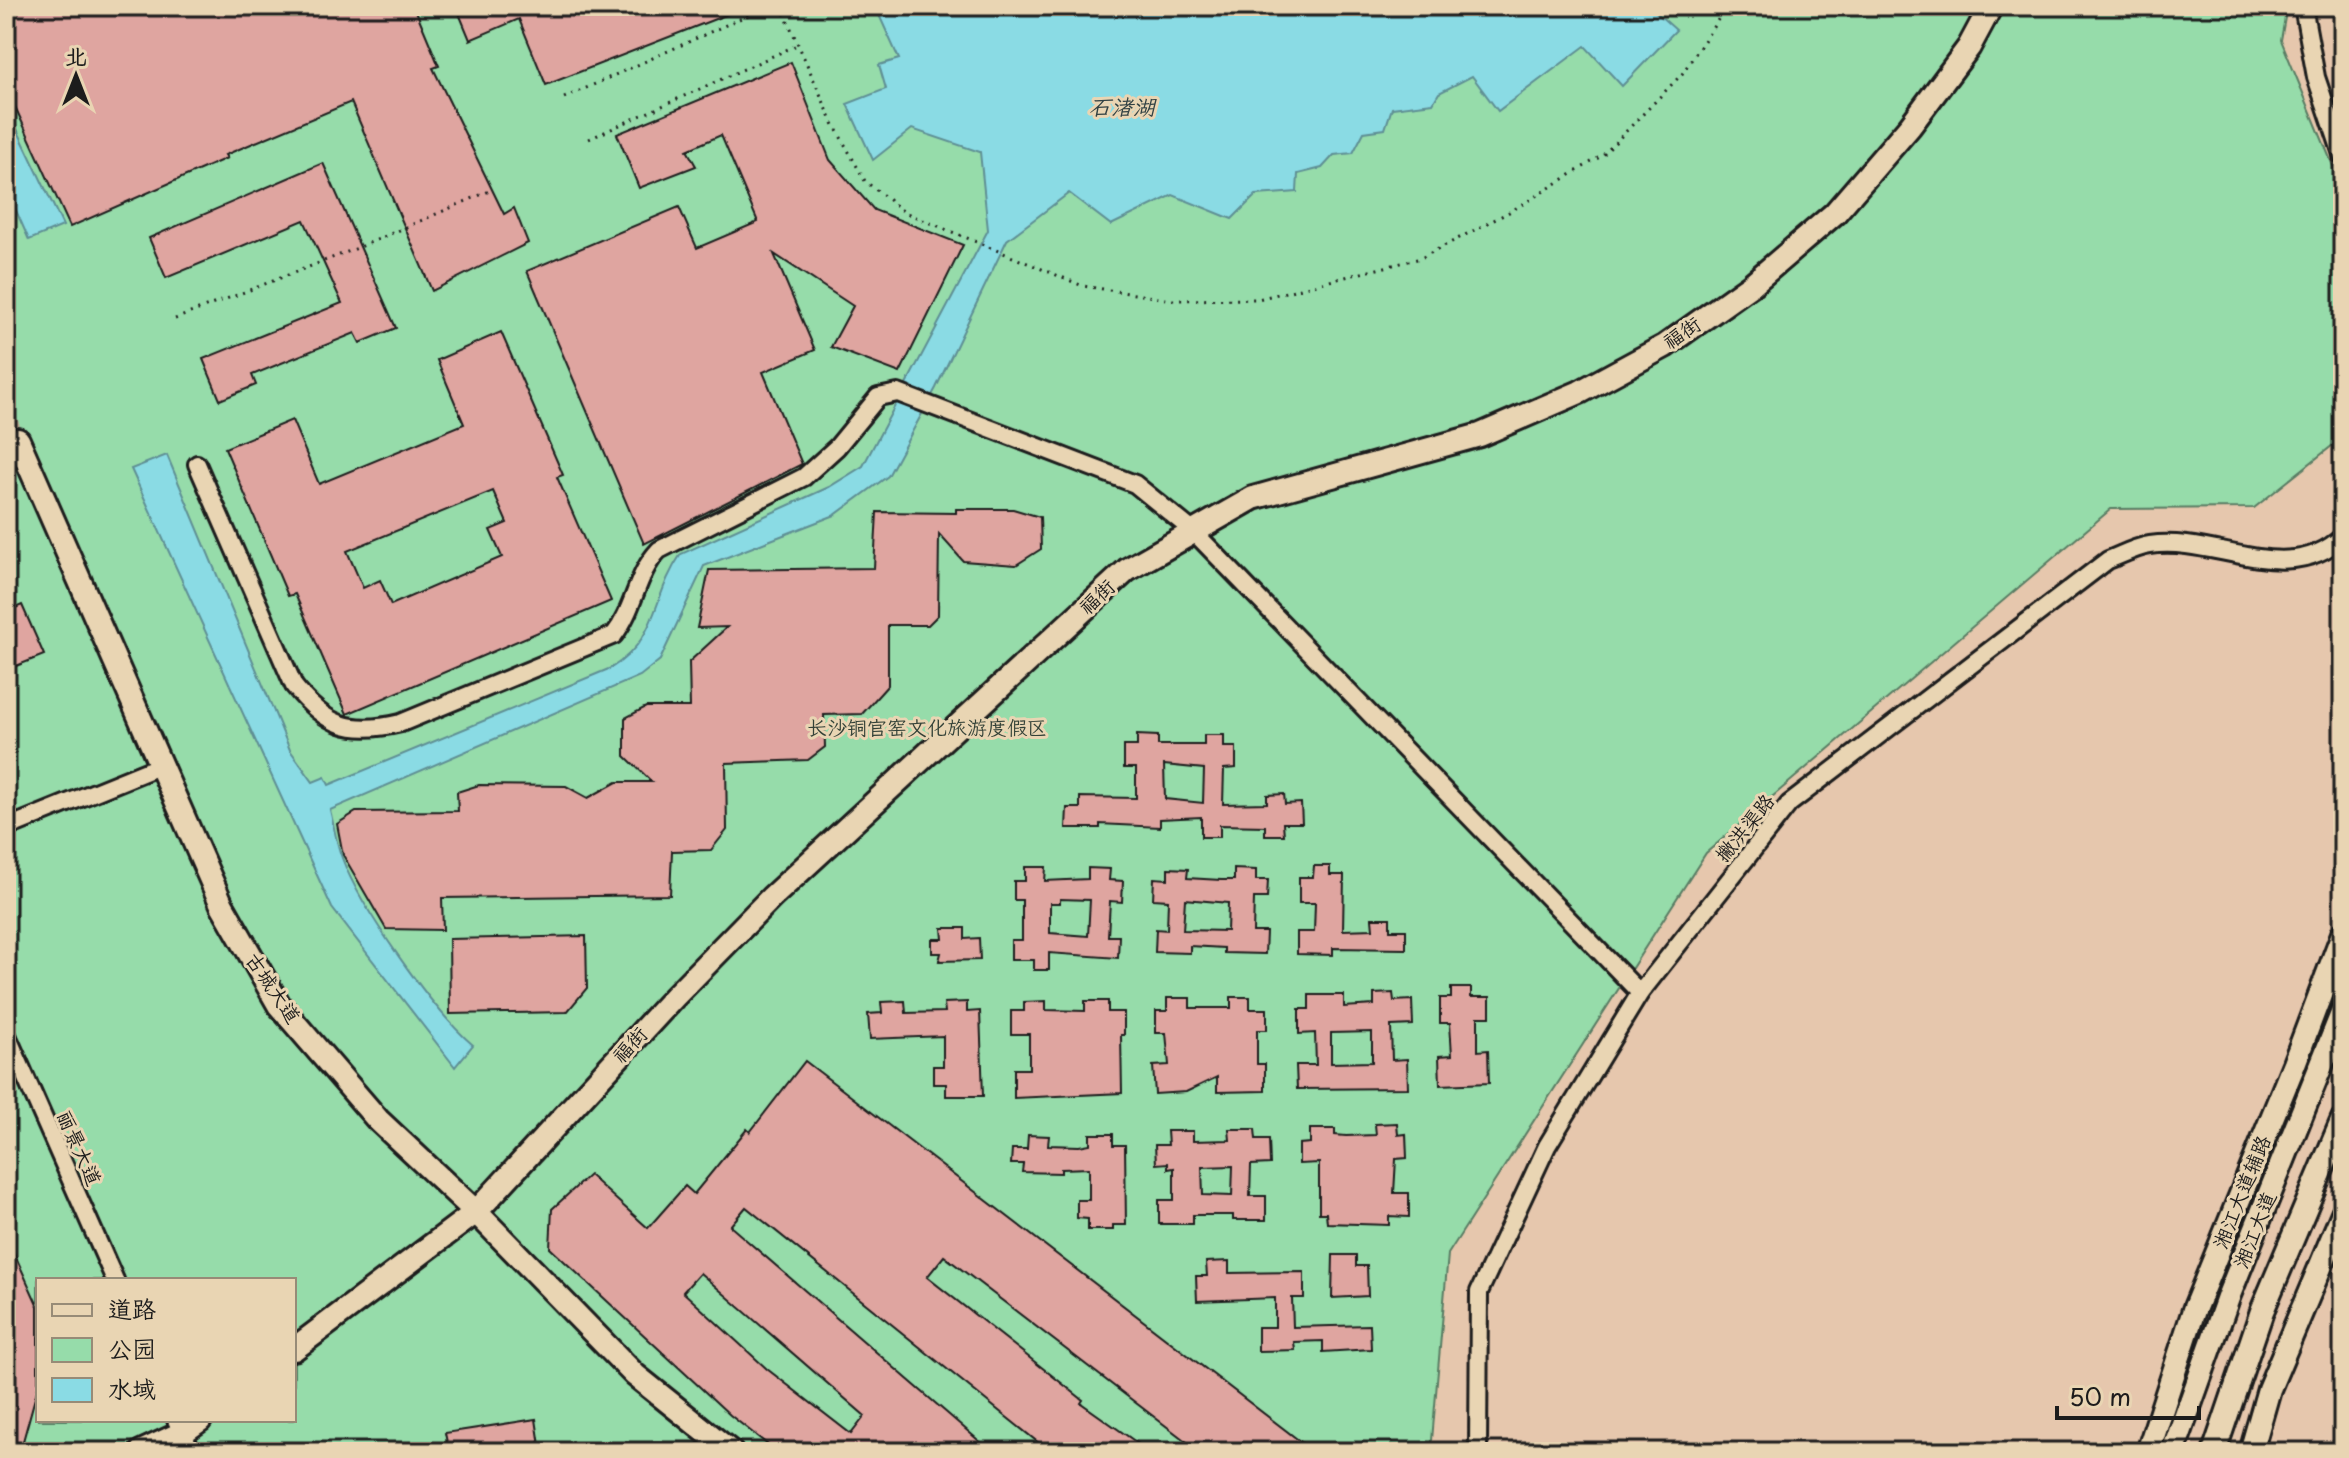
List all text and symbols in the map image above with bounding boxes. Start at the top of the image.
north arrow [36,36,116,116]
text: 北 [65,38,87,71]
water label: 石渚湖 [1089,89,1157,122]
street label: 福街 [1656,309,1706,356]
street label: 福街 [1071,572,1121,621]
park label: 长沙铜官窑文化旅游度假区 [807,712,1047,742]
street label: 撇洪渠路 [1707,786,1782,868]
street label: 古城大道 [239,946,309,1029]
street label: 福街 [605,1019,654,1069]
street label: 丽景大道 [50,1105,110,1190]
street label: 湘江大道辅路 [2208,1132,2276,1252]
street label: 湘江大道 [2229,1188,2281,1272]
legend [36,1278,296,1422]
text: 道路 [108,1290,156,1326]
text: 公园 [108,1330,156,1366]
text: 水域 [108,1370,156,1406]
scale bar [2057,1370,2199,1420]
text: 50 m [2069,1378,2131,1414]

